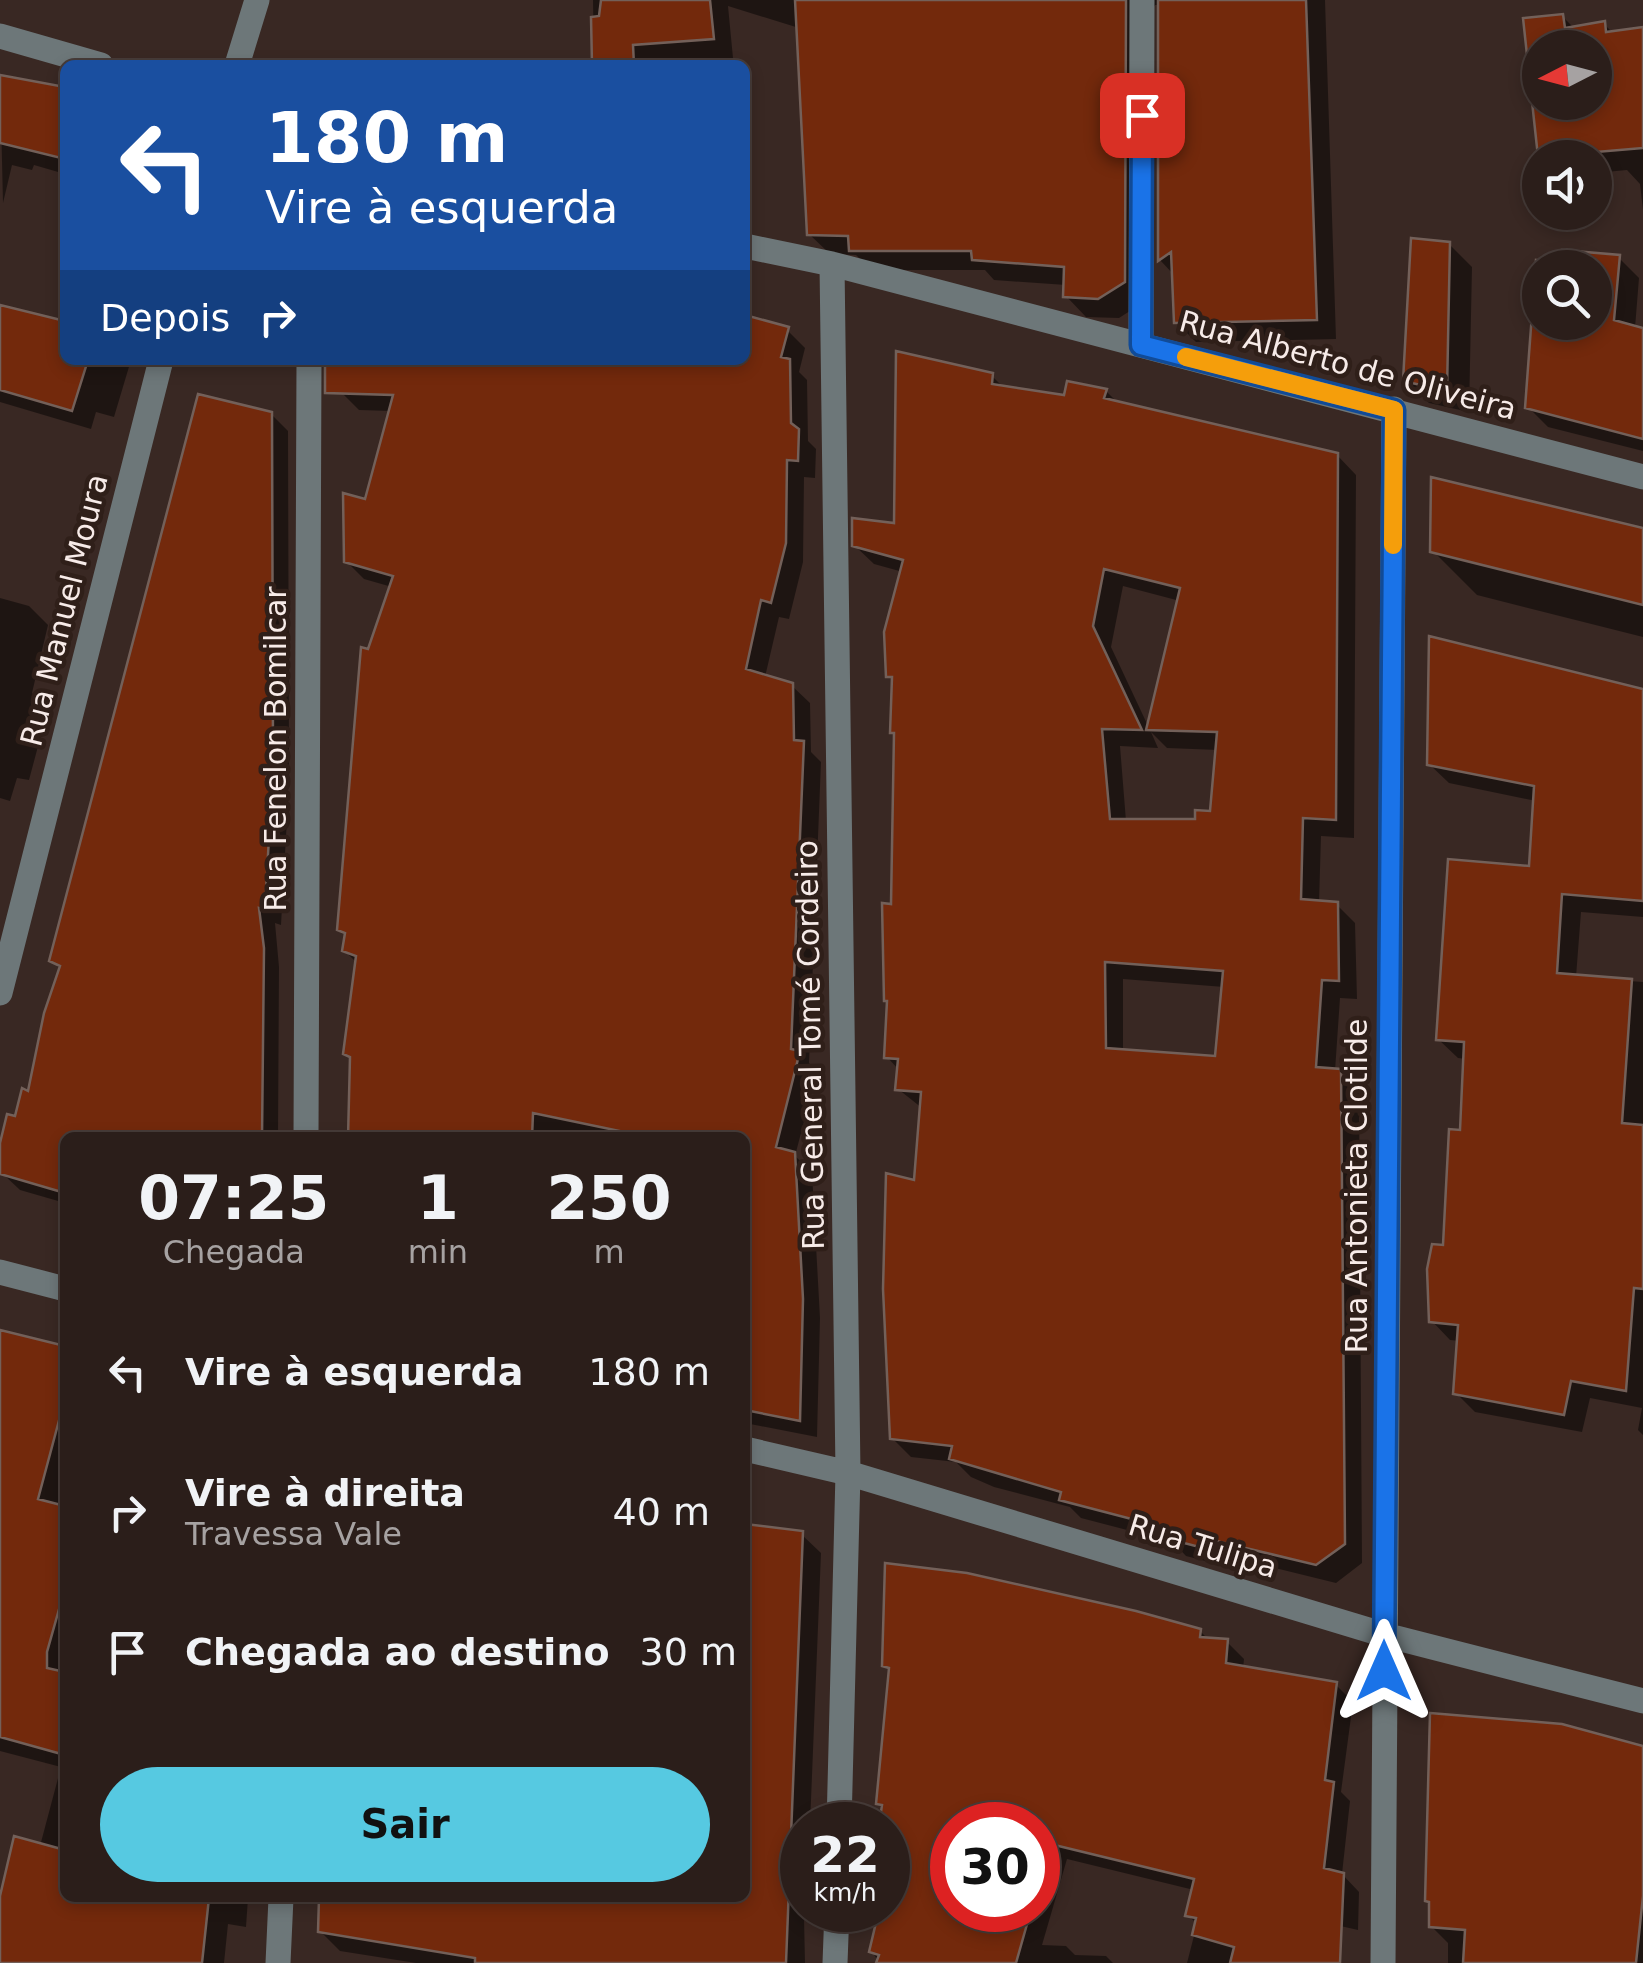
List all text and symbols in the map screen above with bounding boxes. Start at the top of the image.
north arrow [1522,30,1612,120]
map controls [1522,30,1612,340]
pin [1100,73,1185,158]
icon: arrive [1115,88,1170,143]
text: 180 m [265,97,508,179]
icon: left [100,100,230,230]
button: sound [1522,140,1612,230]
text: Vire à esquerda [265,181,618,234]
button: search [1522,250,1612,340]
icon: right [250,290,305,345]
text: Depois [100,296,230,340]
street label: Rua Alberto de Oliveira [1176,303,1520,427]
street label: Rua Manuel Moura [13,470,115,750]
street label: Rua Fenelon Bomilcar [258,586,293,912]
street label: Rua General Tomé Cordeiro [789,840,831,1250]
street label: Rua Antonieta Clotilde [1339,1018,1374,1354]
text: 07:25 [138,1163,329,1233]
text: 1 [417,1163,459,1233]
text: 250 [546,1163,672,1233]
text: Chegada [163,1233,305,1271]
text: min [408,1233,468,1271]
text: m [593,1233,625,1271]
icon: left [100,1345,155,1400]
text: Vire à esquerda [185,1350,523,1394]
text: 180 m [588,1350,710,1394]
text: Vire à direita [185,1471,465,1515]
icon: right [100,1485,155,1540]
text: 40 m [613,1490,710,1534]
street label: Rua Tulipa [1125,1507,1281,1585]
text: Travessa Vale [185,1515,402,1553]
position arrow [1332,1619,1436,1723]
icon: arrive [100,1625,155,1680]
text: Chegada ao destino [185,1630,610,1674]
text: 30 m [640,1630,737,1674]
button: Sair [100,1767,710,1882]
speed limit sign: 30 [930,1802,1060,1932]
text: 22 [810,1826,880,1884]
text: km/h [813,1878,877,1907]

